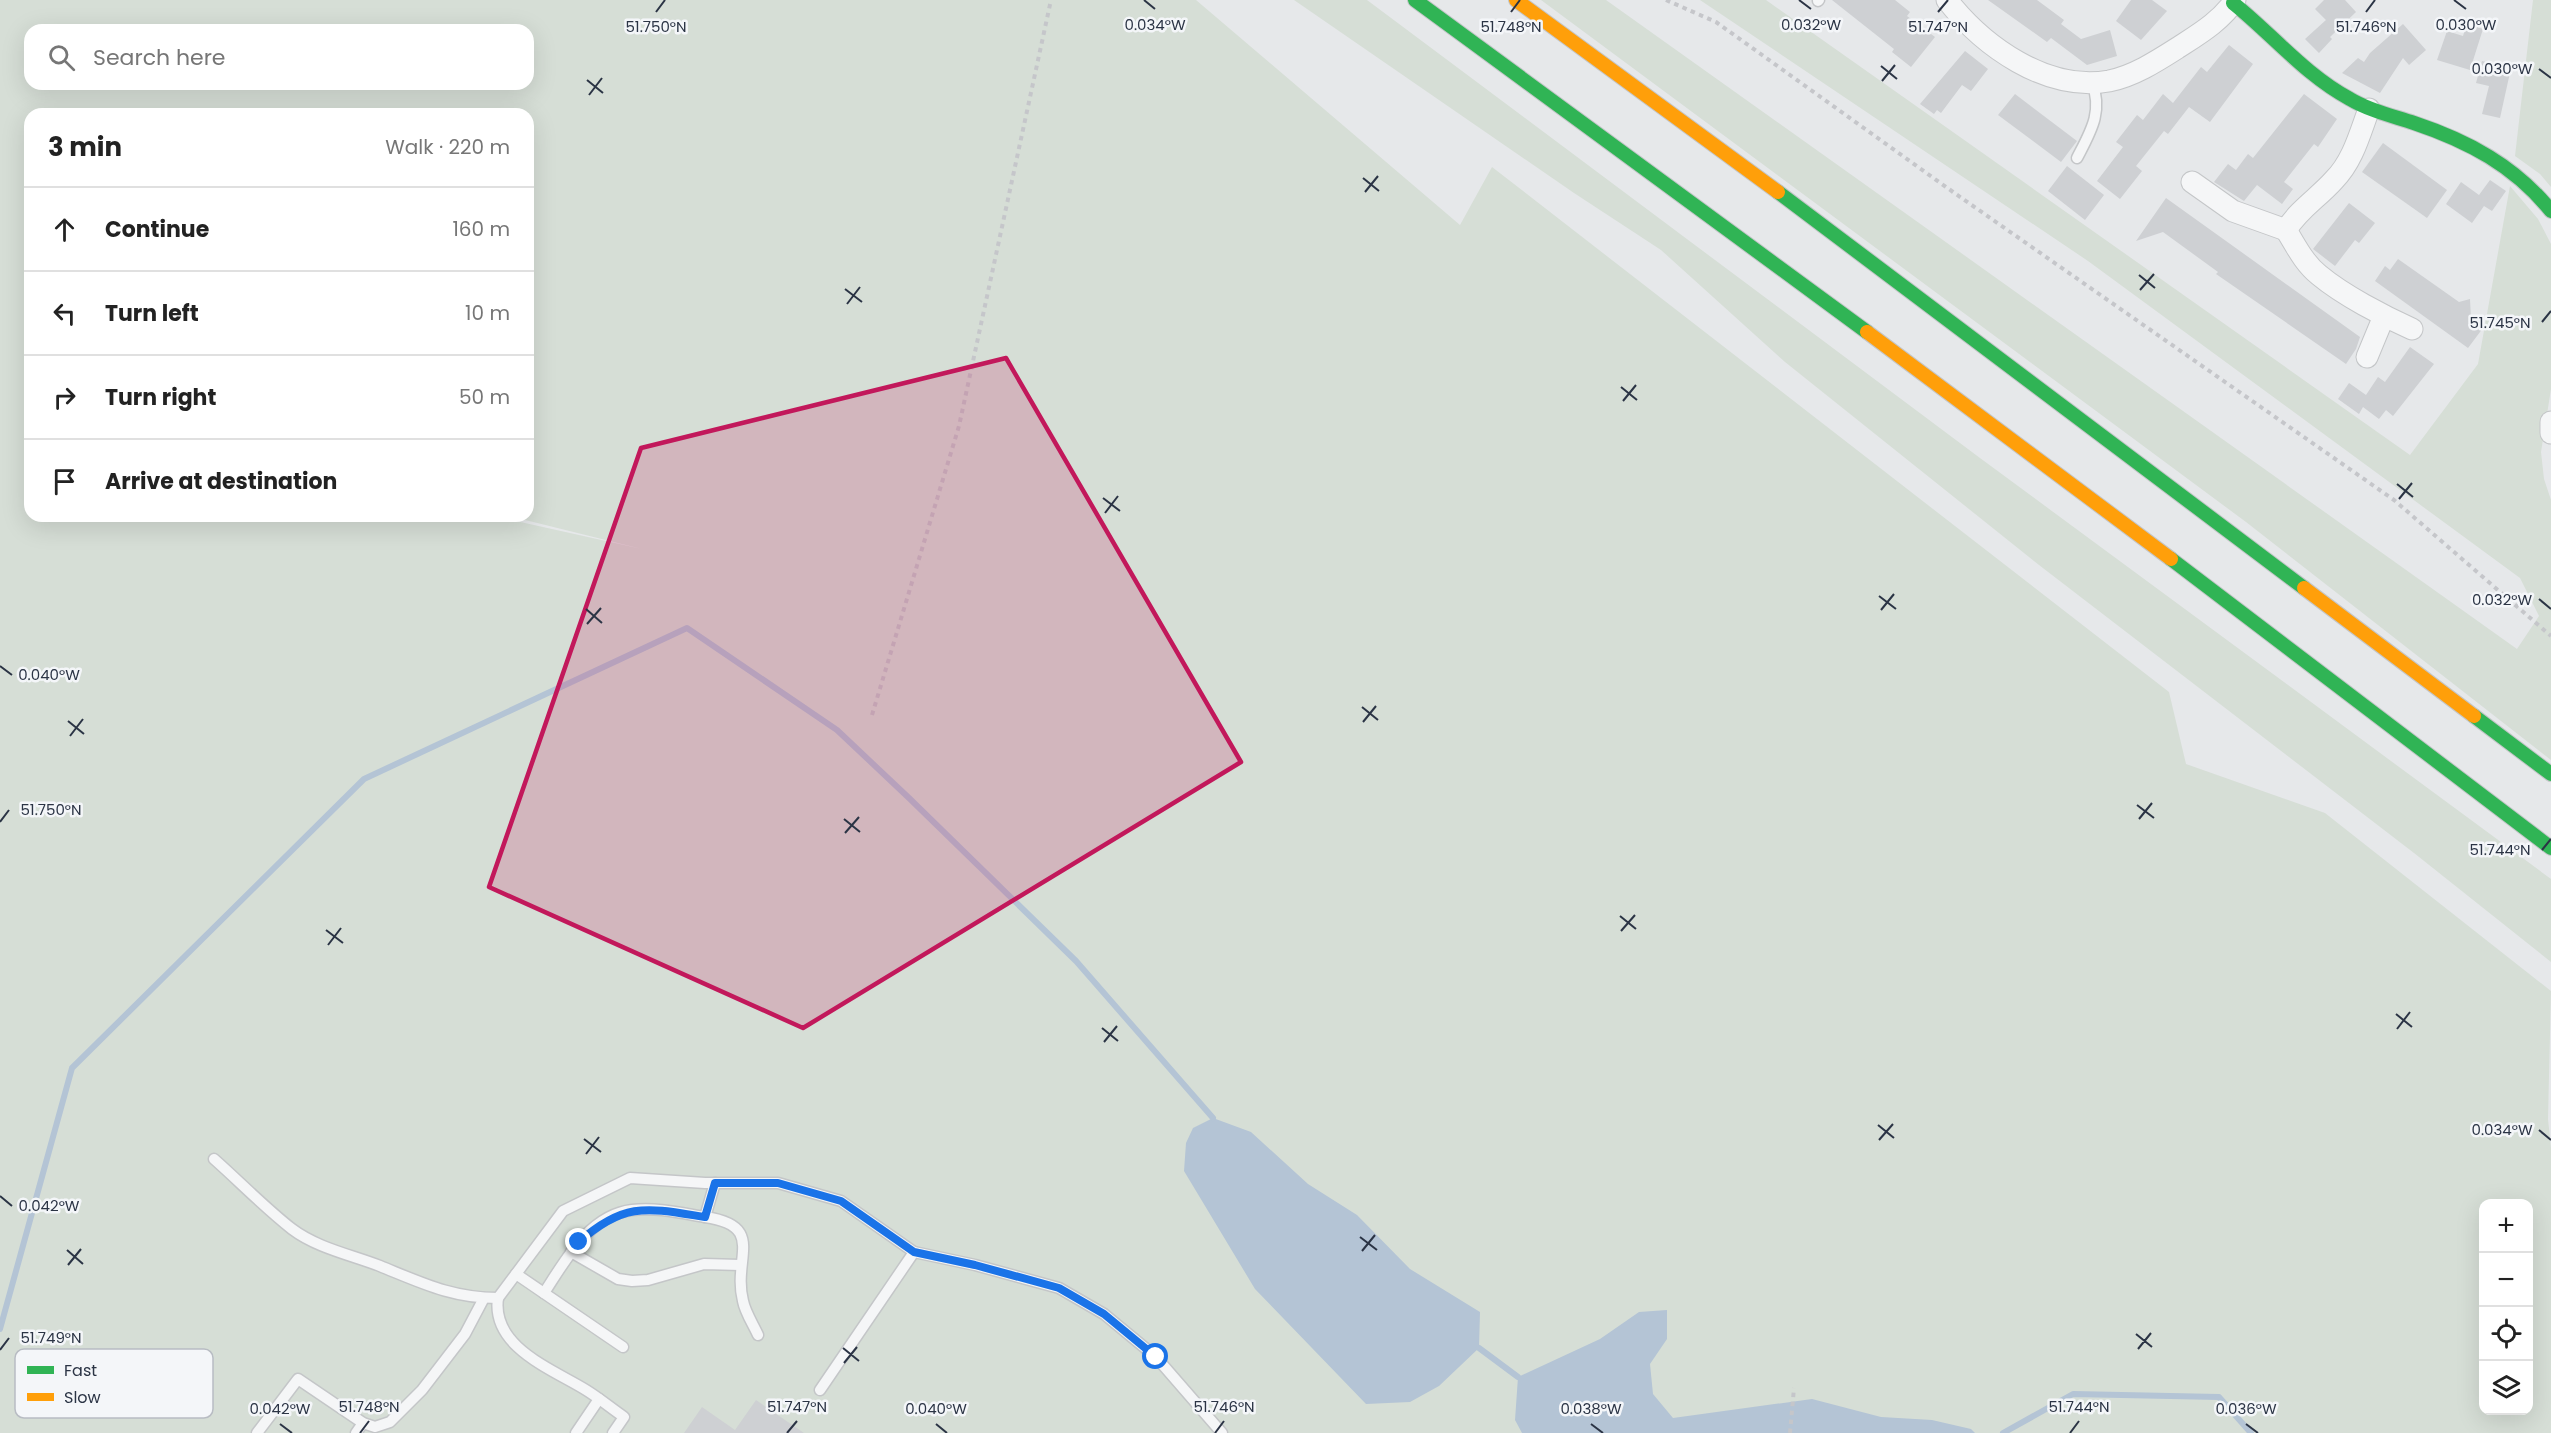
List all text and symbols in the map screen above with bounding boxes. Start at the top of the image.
text: 0.034°W [1124,14,1186,35]
text: 0.032°W [1781,14,1841,35]
text: 0.030°W [2435,14,2497,35]
text: 51.750°N [625,16,687,37]
text: 51.748°N [1480,16,1542,37]
text: 51.747°N [1908,16,1968,37]
text: 51.746°N [2335,16,2397,37]
search box [24,24,534,90]
icon: search [45,41,78,74]
text: Search here [93,42,226,73]
text: 0.030°W [2471,58,2533,79]
text: 3 min [48,129,122,165]
text: Walk · 220 m [385,133,510,161]
icon: ahead [48,213,81,246]
text: Continue [105,214,209,245]
text: 160 m [452,215,510,243]
icon: left [48,297,81,330]
text: Turn left [105,298,199,329]
text: 10 m [465,299,510,327]
text: 51.745°N [2469,312,2531,333]
icon: right [48,381,81,414]
text: Turn right [105,382,216,413]
text: 50 m [459,383,510,411]
icon: arrive [48,465,81,498]
text: Arrive at destination [105,466,337,497]
text: 0.032°W [2472,589,2532,610]
text: 0.040°W [18,664,80,685]
text: 51.750°N [20,799,82,820]
text: 51.744°N [2469,839,2531,860]
text: 0.034°W [2471,1119,2533,1140]
text: 0.042°W [19,1195,80,1216]
map controls [2479,1199,2533,1415]
button: + [2479,1199,2533,1253]
route end [565,1228,591,1254]
button: − [2479,1253,2533,1307]
button: locate [2479,1307,2533,1361]
text: 51.749°N [20,1327,82,1348]
route start [1142,1343,1168,1369]
legend [15,1349,213,1418]
text: Fast [64,1359,97,1382]
button: layers [2479,1361,2533,1415]
text: Slow [64,1386,101,1409]
text: 51.748°N [338,1396,400,1417]
text: 51.747°N [767,1396,827,1417]
text: 51.746°N [1193,1396,1255,1417]
text: 51.744°N [2048,1396,2110,1417]
text: 0.042°W [250,1398,311,1419]
text: 0.040°W [905,1398,967,1419]
text: 0.038°W [1560,1398,1622,1419]
text: 0.036°W [2215,1398,2277,1419]

